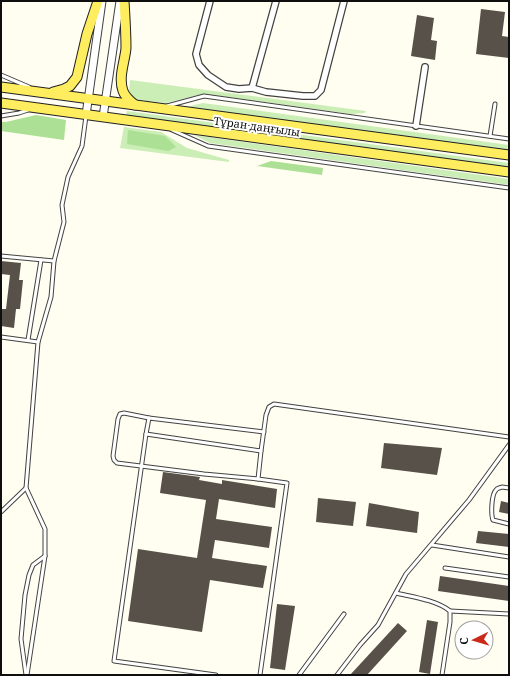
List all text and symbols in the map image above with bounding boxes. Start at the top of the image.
street label: Тұран даңғылы [213,113,301,139]
north arrow [454,620,494,660]
text: С [456,637,471,645]

